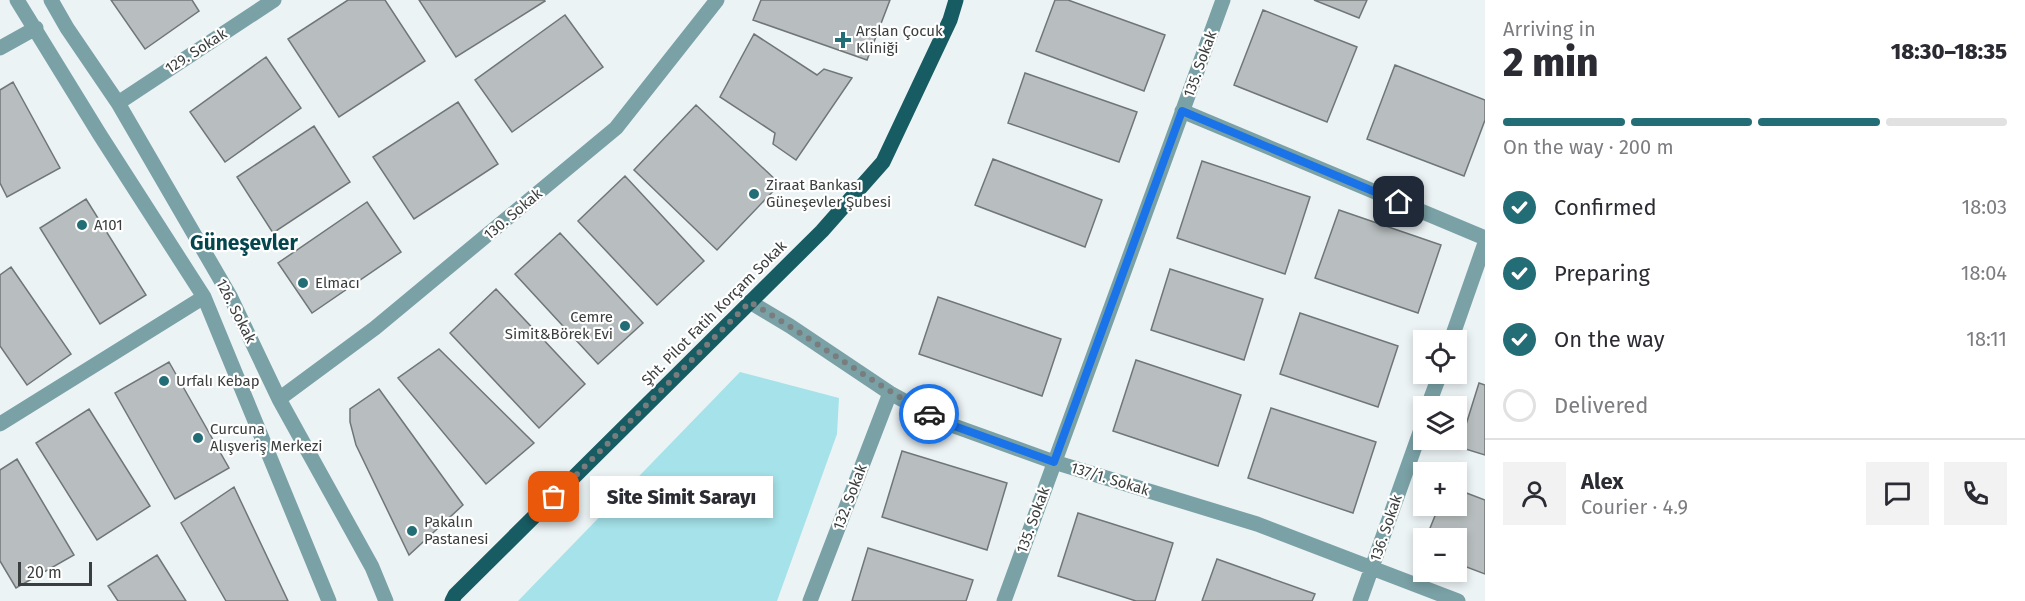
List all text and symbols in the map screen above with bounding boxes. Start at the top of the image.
text: Arriving in [1503,17,1596,41]
place label: Arslan Çocuk Kliniği [856,22,943,57]
street label: 129. Sokak [162,24,230,77]
street label: 135. Sokak [1180,28,1220,100]
marker: Arslan Çocuk Kliniği [834,31,852,49]
text: 18:30–18:35 [1891,38,2007,65]
text: 2 min [1503,40,1599,86]
text: On the way · 200 m [1503,135,1674,159]
place label: Ziraat Bankası Güneşevler Şubesi [766,176,891,211]
pin [1373,176,1424,227]
street label: 130. Sokak [480,184,546,243]
icon: home [1382,185,1415,218]
marker: Ziraat Bankası Güneşevler Şubesi [747,187,761,201]
icon: check [1503,191,1536,224]
text: Confirmed [1554,194,1657,221]
text: 18:03 [1962,195,2007,219]
place label: A101 [94,216,123,234]
marker: A101 [75,218,89,232]
district label: Güneşevler [190,230,298,256]
street label: Şht. Pilot Fatih Korçam Sokak [638,237,790,389]
icon: check [1503,257,1536,290]
text: Preparing [1554,260,1650,287]
text: 18:04 [1961,261,2007,285]
place label: Elmacı [315,274,360,292]
street label: 126. Sokak [212,276,260,346]
marker: Elmacı [296,276,310,290]
place label: Cemre Simit&Börek Evi [505,308,613,343]
marker: Cemre Simit&Börek Evi [618,319,632,333]
icon: check [1503,323,1536,356]
text: On the way [1554,326,1665,353]
text: 18:11 [1966,327,2007,351]
map controls [1413,330,1467,582]
button: locate [1413,330,1467,384]
place label: Urfalı Kebap [176,372,260,390]
marker: Urfalı Kebap [157,374,171,388]
courier [899,384,959,444]
text: Delivered [1554,392,1649,419]
button: layers [1413,396,1467,450]
icon: car [913,398,946,431]
place label: Curcuna Alışveriş Merkezi [210,420,323,455]
marker: Curcuna Alışveriş Merkezi [191,431,205,445]
street label: 137/1. Sokak [1069,459,1152,500]
street label: 132. Sokak [829,461,871,532]
button: + [1413,462,1467,516]
button: person [1503,462,1566,525]
button: chat [1866,462,1929,525]
button: phone [1944,462,2007,525]
text: Alex [1581,468,1624,495]
pin [528,471,579,522]
callout: Site Simit Sarayı [590,476,773,518]
icon: bag [537,480,570,513]
street label: 135. Sokak [1013,484,1053,556]
text: Site Simit Sarayı [607,485,756,509]
street label: 136. Sokak [1366,492,1406,564]
text: Courier · 4.9 [1581,495,1688,519]
place label: Pakalın Pastanesi [424,513,489,548]
marker: Pakalın Pastanesi [405,524,419,538]
button: − [1413,528,1467,582]
scale bar [18,559,92,586]
text: 20 m [27,563,62,582]

